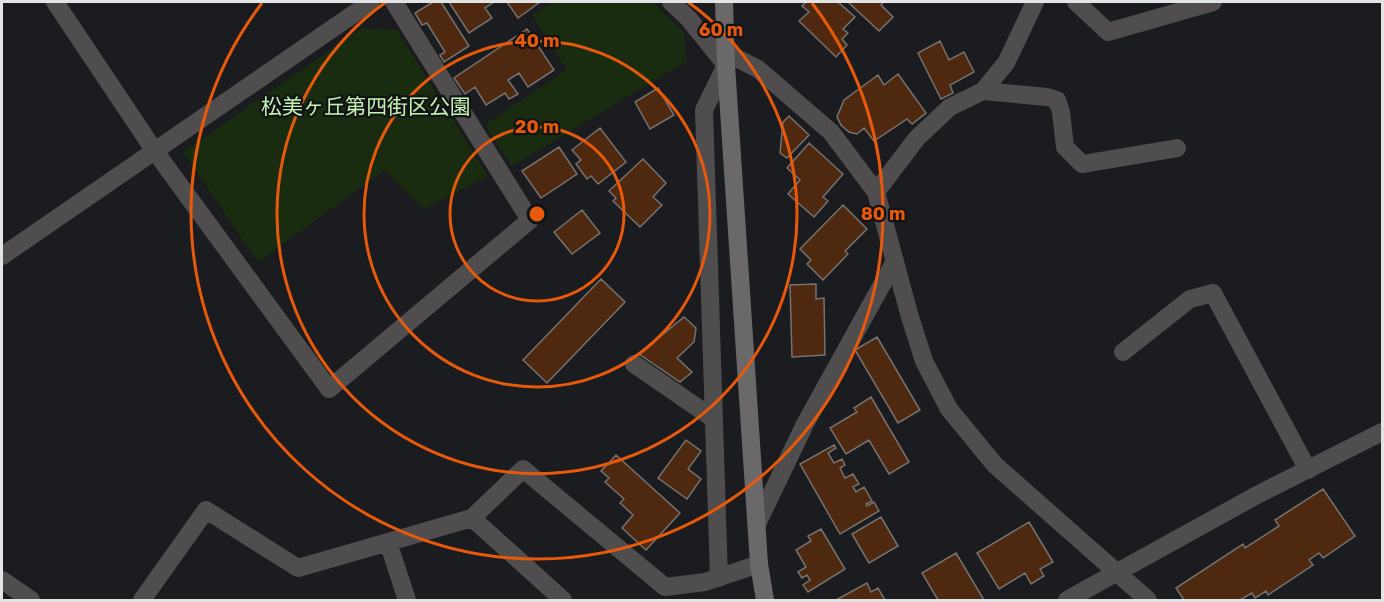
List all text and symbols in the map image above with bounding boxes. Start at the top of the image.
text: 60 m [699,19,743,41]
text: 40 m [515,30,559,52]
park label: 松美ヶ丘第四街区公園 [261,94,471,119]
text: 20 m [515,116,559,138]
text: 80 m [861,203,905,225]
centre of rings [527,204,547,224]

